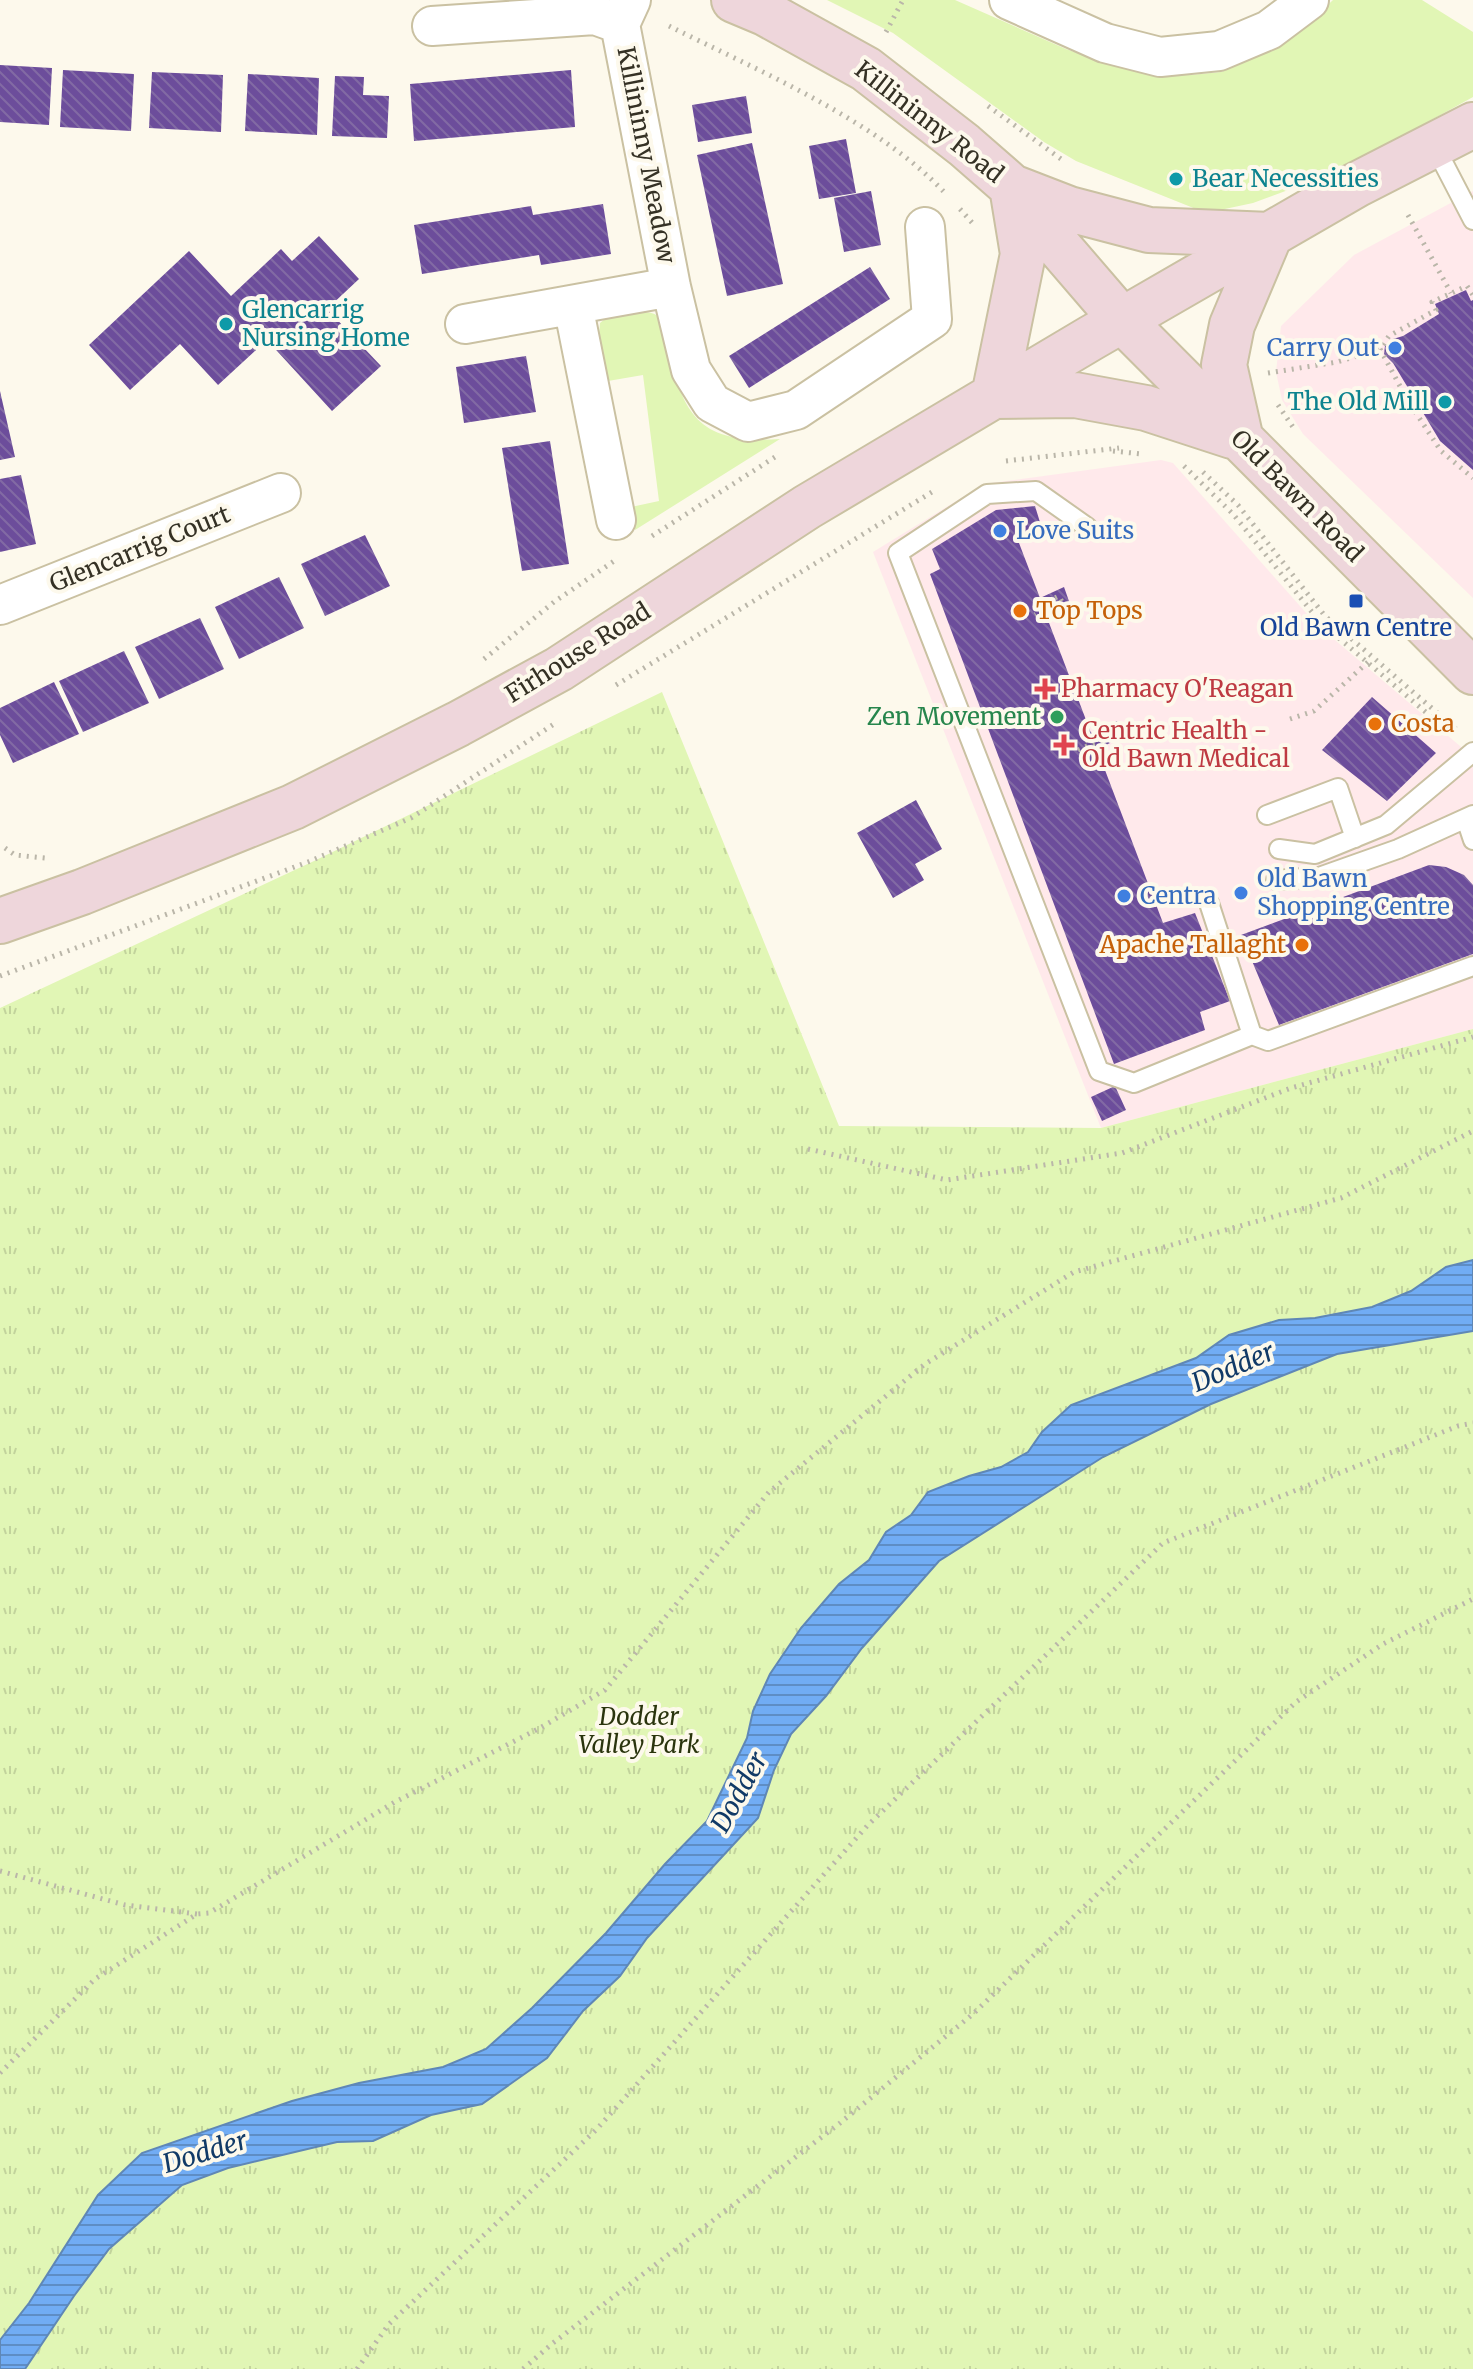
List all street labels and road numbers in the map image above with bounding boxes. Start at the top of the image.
street label: Killininny Meadow [610,44,683,267]
street label: Killininny Road [849,54,1010,189]
street label: Old Bawn Road [1225,423,1370,568]
street label: Glencarrig Court [45,498,235,599]
street label: Firhouse Road [499,596,656,710]

